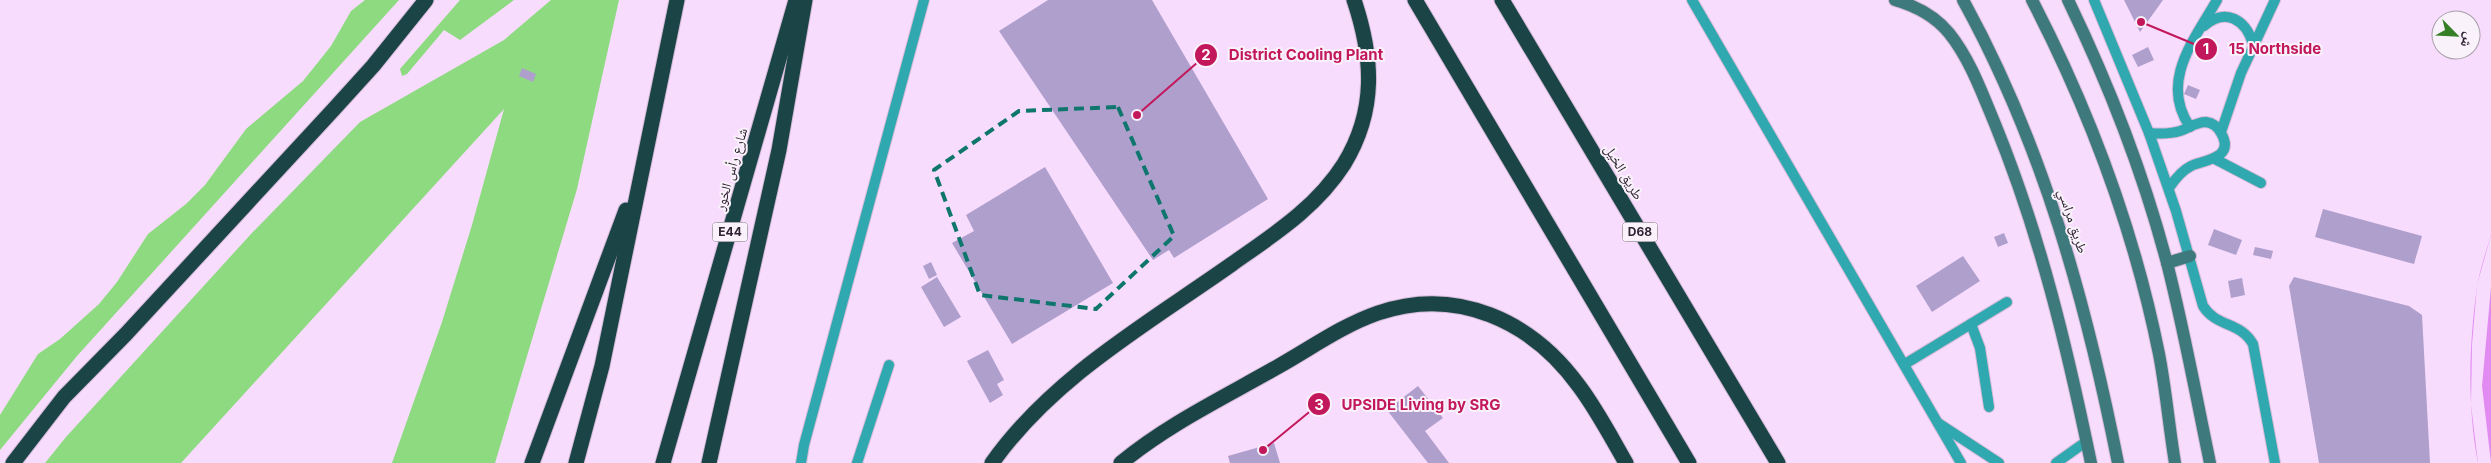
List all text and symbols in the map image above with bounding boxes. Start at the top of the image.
north arrow [2431,10,2481,60]
text: ش [2457,30,2479,51]
callout: 15 Northside [2194,34,2331,64]
text: 1 [2203,39,2209,58]
text: 15 Northside [2229,39,2321,58]
callout: District Cooling Plant [1194,40,1393,70]
text: 2 [1201,45,1211,64]
text: District Cooling Plant [1229,45,1384,64]
street label: شارع رأس الخور [710,126,752,214]
street label: طريق الخيل [1600,141,1648,204]
street label: طريق مراسي [2052,186,2092,256]
road number: E44 [712,222,748,242]
road number: D68 [1622,222,1658,242]
callout: UPSIDE Living by SRG [1306,389,1510,419]
text: 3 [1314,395,1324,414]
text: UPSIDE Living by SRG [1342,395,1500,414]

